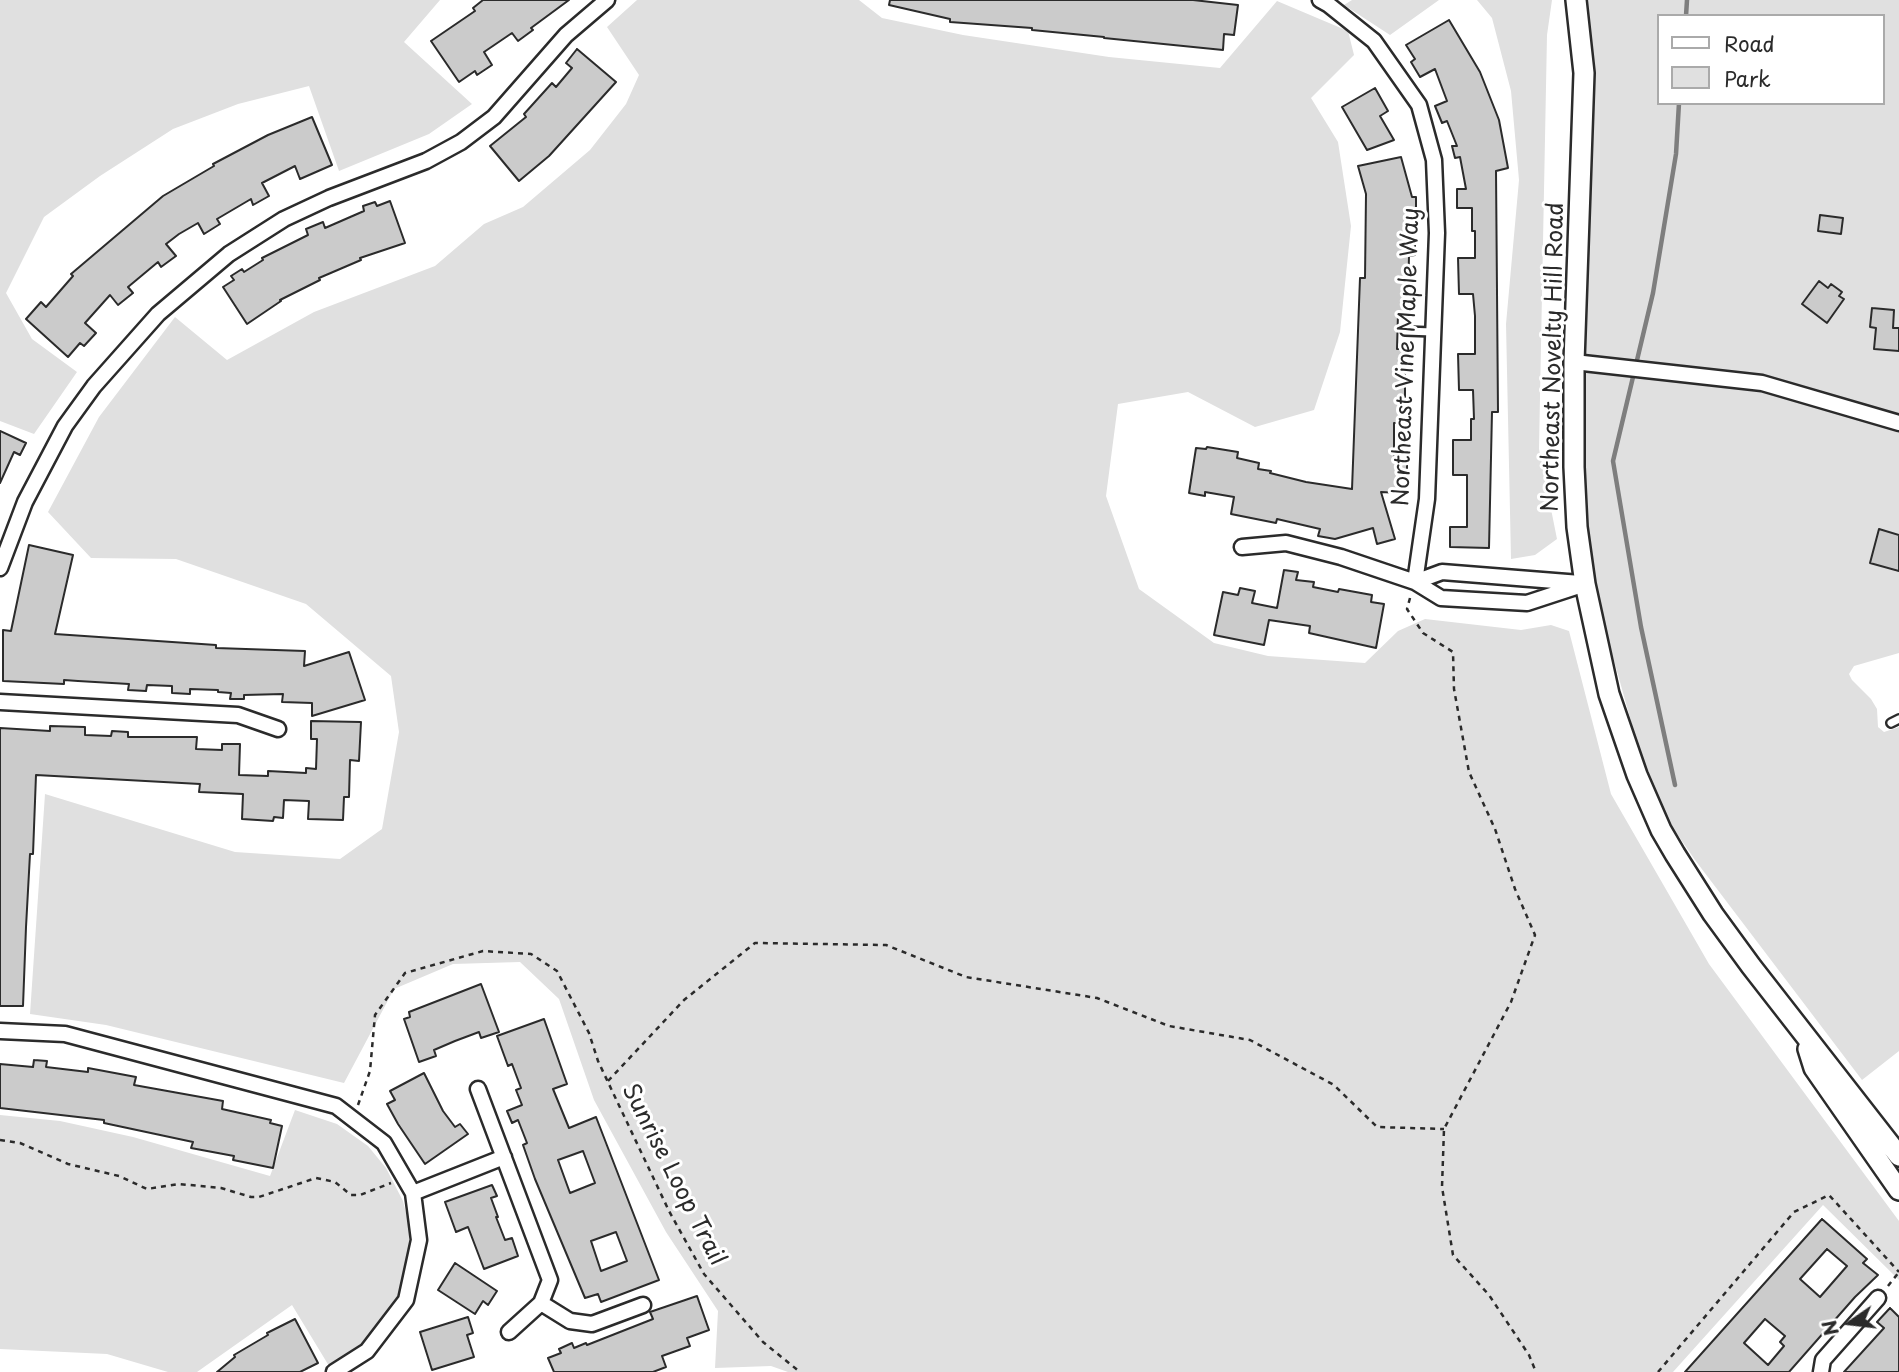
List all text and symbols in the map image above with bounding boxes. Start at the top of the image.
legend [1658,14,1885,105]
text: Road [1724,27,1775,59]
text: Park [1724,62,1771,94]
street label: Northeast Novelty Hill Road [1537,202,1571,512]
street label: Northeast Vine Maple Way [1388,207,1426,507]
street label: Sunrise Loop Trail [615,1079,731,1271]
north arrow [1815,1288,1885,1358]
text: N [1814,1317,1845,1339]

